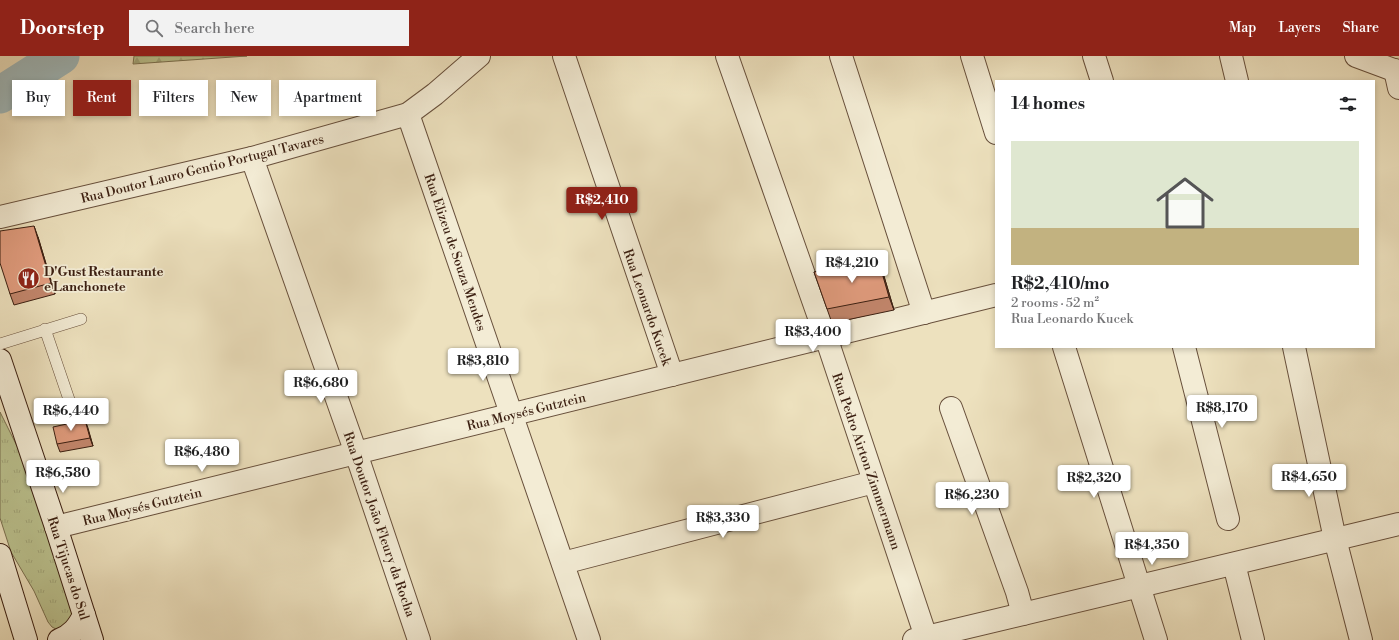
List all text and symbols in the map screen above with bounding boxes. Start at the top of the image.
search box [129,10,409,46]
text: Doorstep [20,16,105,40]
icon: search [143,17,165,39]
text: Search here [175,19,255,38]
text: Map [1229,19,1256,37]
text: Layers [1278,19,1321,37]
text: Share [1343,19,1379,37]
chip: Buy [12,80,65,116]
chip: Rent [73,80,131,116]
chip: Filters [139,80,208,116]
chip: New [216,80,271,116]
chip: Apartment [279,80,376,116]
text: 14 homes [1011,93,1085,115]
icon: filters [1337,93,1359,115]
street label: Rua Doutor Lauro Gentio Portugal Tavares [79,131,326,207]
icon: home [1149,167,1221,239]
street label: Rua Elizeu de Souza Mendes [421,172,490,333]
pin: R$2,410 [565,187,639,221]
text: R$2,410 [575,192,629,208]
street label: Rua Leonardo Kucek [620,247,675,369]
pin: R$4,210 [815,250,889,284]
text: R$4,210 [825,255,879,271]
place label: D'Gust Restaurante e Lanchonete [44,264,163,295]
restaurant icon: D'Gust Restaurante e Lanchonete [15,265,41,291]
text: R$2,410/mo [1011,273,1109,295]
text: 2 rooms · 52 m² [1011,295,1099,311]
text: Rua Leonardo Kucek [1011,311,1133,327]
pin: R$3,400 [776,319,850,353]
text: R$3,400 [785,324,841,340]
pin: R$3,810 [446,348,520,382]
text: R$3,810 [457,353,509,369]
pin: R$6,680 [284,370,358,404]
street label: Rua Pedro Airton Zimmermann [828,371,904,552]
text: R$6,680 [293,375,349,391]
street label: Rua Moysés Gutztein [465,389,588,434]
pin: R$8,170 [1185,395,1259,429]
pin: R$6,440 [34,398,108,432]
text: R$8,170 [1196,400,1248,416]
text: R$6,440 [43,403,99,419]
street label: Rua Doutor João Fleury da Rocha [340,430,419,620]
pin: R$6,480 [165,439,239,473]
text: R$6,480 [174,444,230,460]
pin: R$6,580 [26,460,100,494]
pin: R$4,650 [1272,464,1346,498]
text: R$6,580 [35,465,91,481]
pin: R$2,320 [1057,465,1131,499]
text: R$4,650 [1281,469,1337,485]
text: R$2,320 [1067,470,1121,486]
pin: R$6,230 [935,482,1009,516]
street label: Rua Moysés Gutztein [81,484,204,529]
text: R$6,230 [945,487,999,503]
pin: R$3,330 [686,505,760,539]
text: R$3,330 [696,510,750,526]
street label: Rua Tijucas do Sul [44,514,92,622]
pin: R$4,350 [1115,532,1189,566]
text: R$4,350 [1124,537,1180,553]

